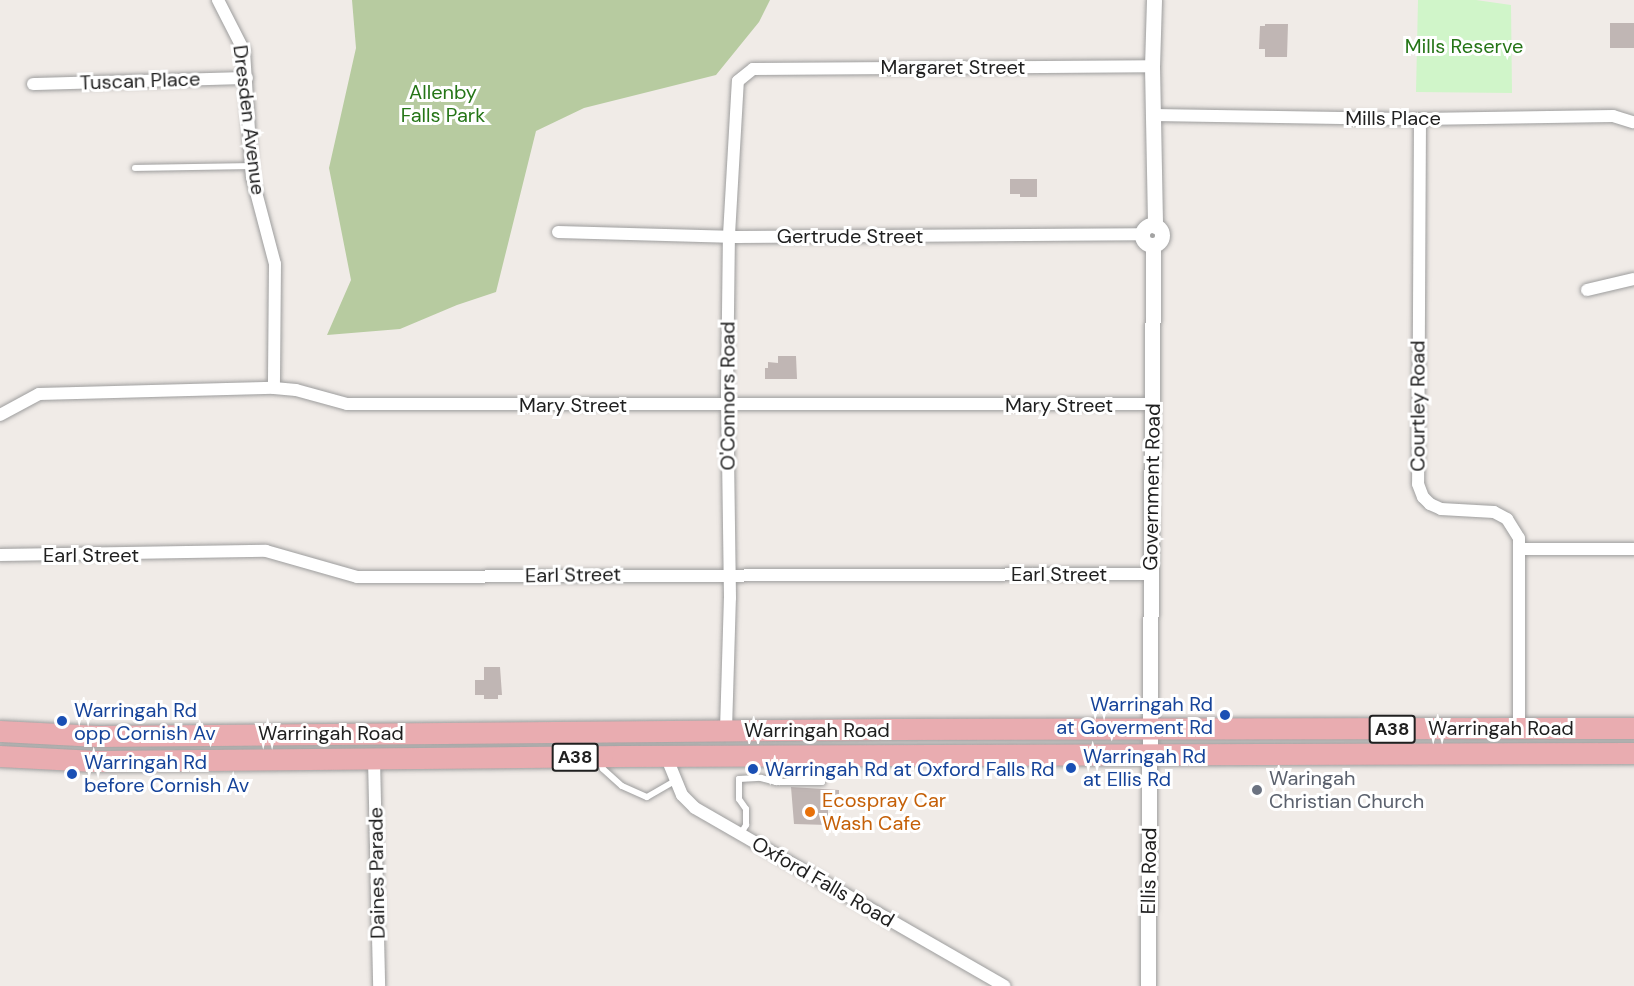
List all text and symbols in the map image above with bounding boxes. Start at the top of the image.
park label: Mills Reserve [1405,34,1523,58]
street label: Dresden Avenue [228,44,270,196]
street label: Margaret Street [881,55,1025,79]
street label: Tuscan Place [79,67,201,95]
park label: Allenby Falls Park [401,80,485,127]
street label: Mills Place [1345,106,1441,130]
street label: Gertrude Street [777,224,923,248]
street label: O'Connors Road [716,322,740,470]
street label: Courtley Road [1406,340,1430,472]
street label: Mary Street [519,393,627,417]
street label: Mary Street [1005,393,1113,417]
street label: Government Road [1139,403,1165,571]
street label: Earl Street [43,543,139,567]
street label: Earl Street [525,562,621,588]
street label: Earl Street [1011,562,1107,586]
place label: Warringah Rd at Goverment Rd [1056,692,1213,739]
place label: Warringah Rd opp Cornish Av [74,698,216,745]
marker: Warringah Rd at Goverment Rd [1218,708,1232,722]
marker: Warringah Rd opp Cornish Av [55,714,69,728]
road number: A38 [1368,714,1416,744]
street label: Warringah Road [1428,716,1574,740]
street label: Warringah Road [744,718,890,742]
street label: Warringah Road [258,721,404,745]
road number: A38 [551,742,599,772]
place label: Warringah Rd at Ellis Rd [1083,744,1206,791]
place label: Warringah Rd before Cornish Av [84,750,249,797]
place label: Warringah Rd at Oxford Falls Rd [765,757,1055,781]
marker: Warringah Rd at Ellis Rd [1064,761,1078,775]
marker: Warringah Rd at Oxford Falls Rd [746,762,760,776]
place label: Waringah Christian Church [1269,766,1424,813]
marker: Warringah Rd before Cornish Av [65,767,79,781]
marker: Waringah Christian Church [1250,783,1264,797]
place label: Ecospray Car Wash Cafe [822,789,946,836]
marker: Ecospray Car Wash Cafe [803,805,817,819]
street label: Daines Parade [364,807,390,939]
street label: Ellis Road [1136,827,1162,915]
street label: Oxford Falls Road [748,832,898,932]

